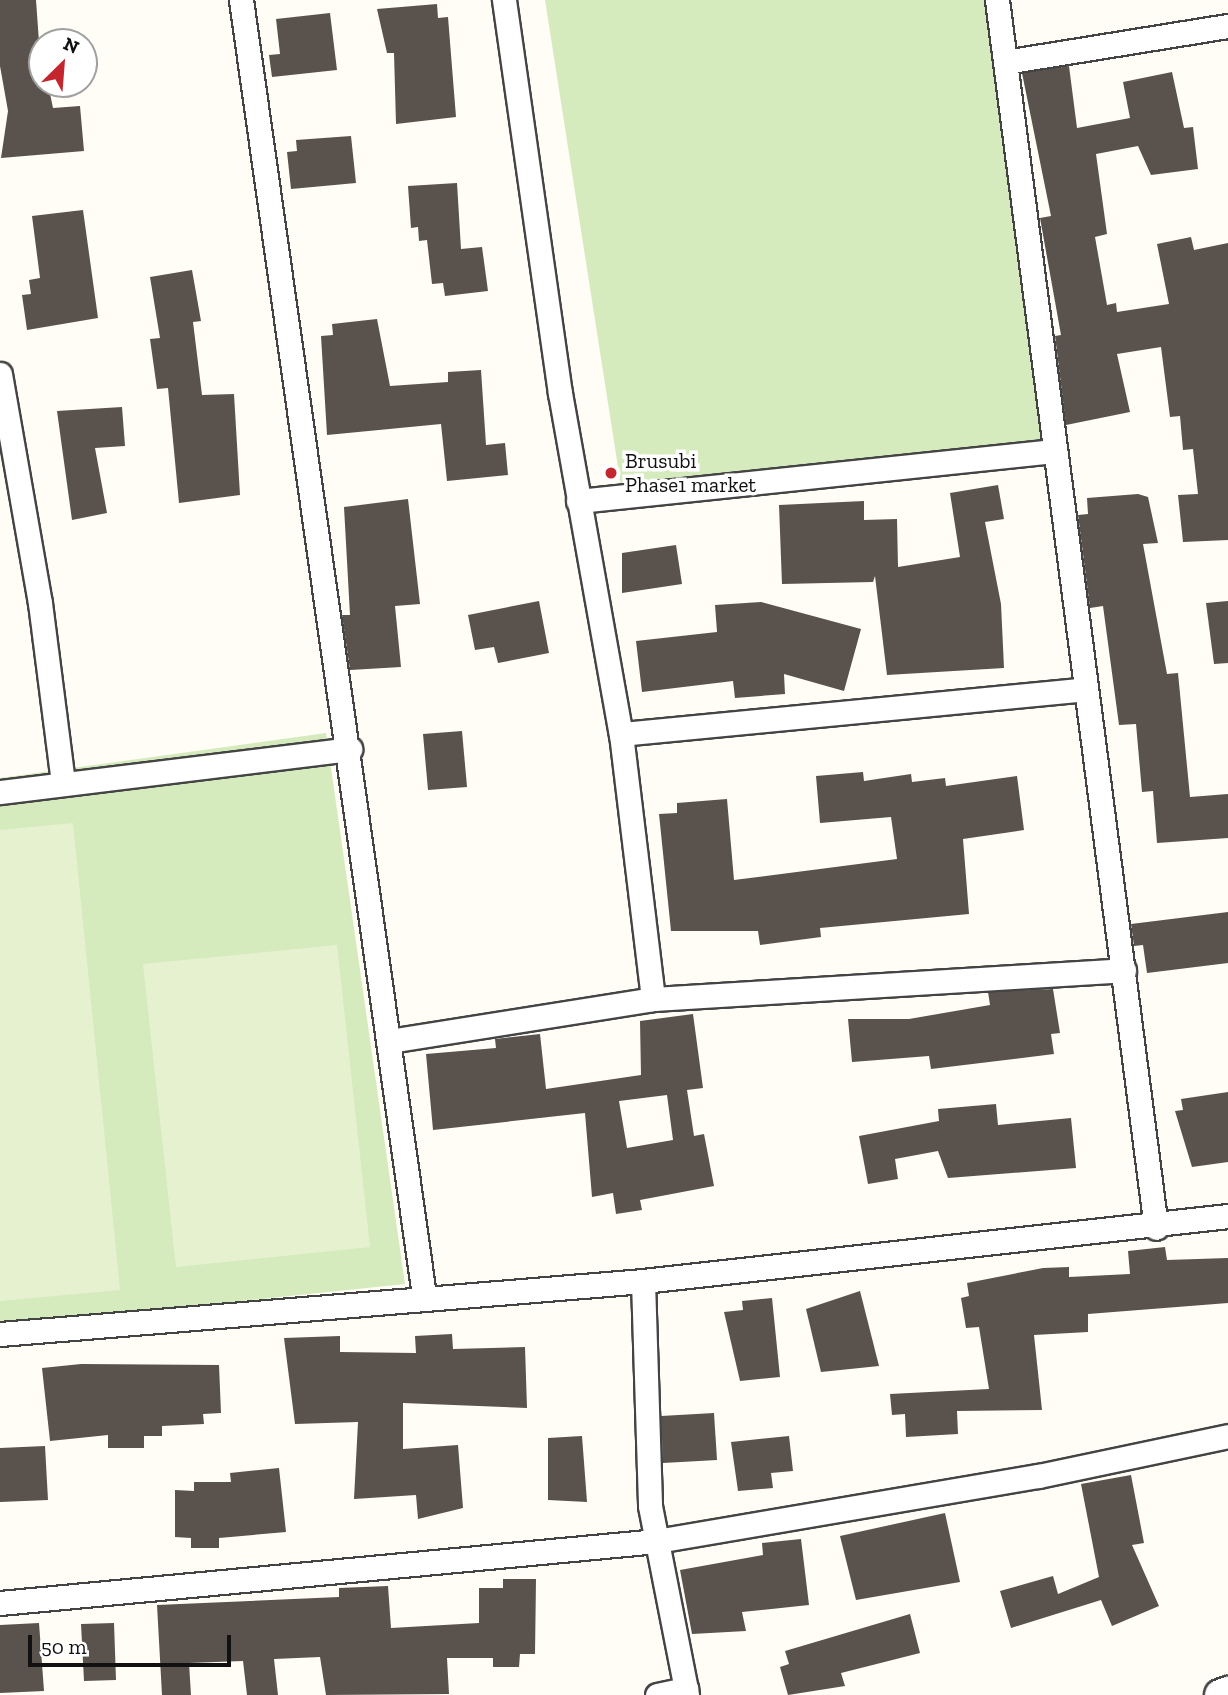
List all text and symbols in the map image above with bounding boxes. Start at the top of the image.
north arrow [28,28,98,98]
text: N [60,32,83,59]
place label: Brusubi Phase1 market [625,448,756,498]
marker: Brusubi Phase1 market [603,465,619,481]
scale bar [32,1622,234,1666]
text: 50 m [41,1634,87,1659]

